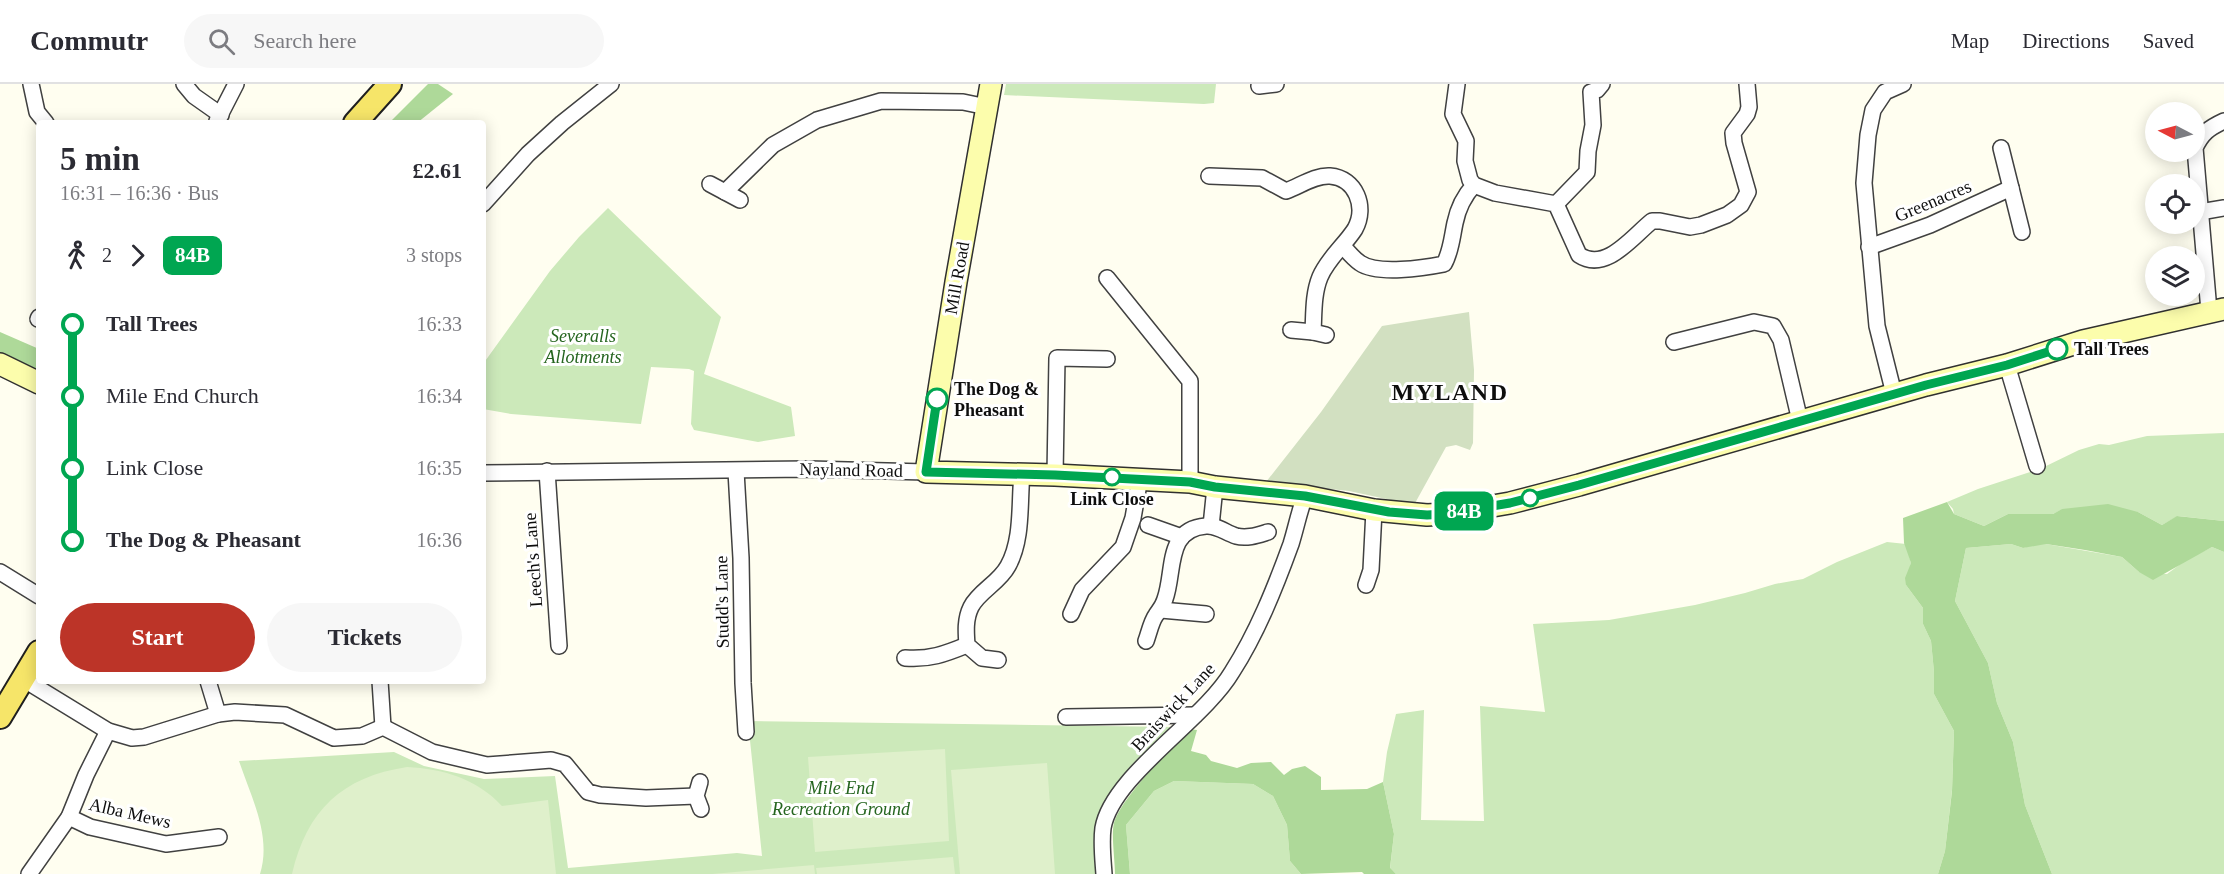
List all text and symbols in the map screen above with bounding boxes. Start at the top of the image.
search box [184,14,604,68]
text: Commutr [30,25,148,56]
icon: search [205,25,238,58]
text: Search here [253,28,356,53]
text: Map [1951,29,1989,53]
text: Directions [2022,29,2110,53]
text: Saved [2143,29,2194,53]
north arrow [2145,102,2205,162]
map controls [2145,102,2205,306]
text: 5 min [60,141,140,177]
text: £2.61 [413,158,462,183]
button: locate [2145,174,2205,234]
street label: Greenacres [1892,176,1974,226]
text: 16:31 – 16:36 · Bus [60,182,219,204]
icon: walk [60,239,93,272]
icon: forward [121,239,154,272]
street label: Mill Road [941,240,973,316]
text: 84B [175,243,210,267]
text: 2 [102,244,112,266]
text: 3 stops [406,244,462,266]
button: layers [2145,246,2205,306]
text: Tall Trees [106,311,197,336]
text: 16:33 [416,313,462,335]
park label: Severalls Allotments [544,326,622,367]
marker: Tall Trees [2046,338,2068,360]
place label: Tall Trees [2074,339,2149,359]
place label: The Dog & Pheasant [954,379,1039,420]
district label: MYLAND [1392,379,1509,405]
text: Mile End Church [106,383,259,408]
text: 16:34 [416,385,462,407]
marker: The Dog & Pheasant [926,388,948,410]
text: Link Close [106,455,203,480]
text: 16:35 [416,457,462,479]
street label: Nayland Road [799,459,903,481]
marker: Link Close [1103,468,1121,486]
place label: Link Close [1070,489,1154,509]
unlabelled marker [1521,489,1539,507]
line badge: 84B [1430,492,1498,530]
text: 84B [1446,499,1482,523]
street label: Leech's Lane [520,512,546,608]
text: The Dog & Pheasant [106,527,301,552]
text: 16:36 [416,529,462,551]
street label: Studd's Lane [711,555,733,649]
button: Start [60,603,255,672]
button: Tickets [267,603,462,672]
street label: Braiswick Lane [1127,659,1219,755]
park label: Mile End Recreation Ground [771,778,911,819]
street label: Alba Mews [87,794,173,832]

